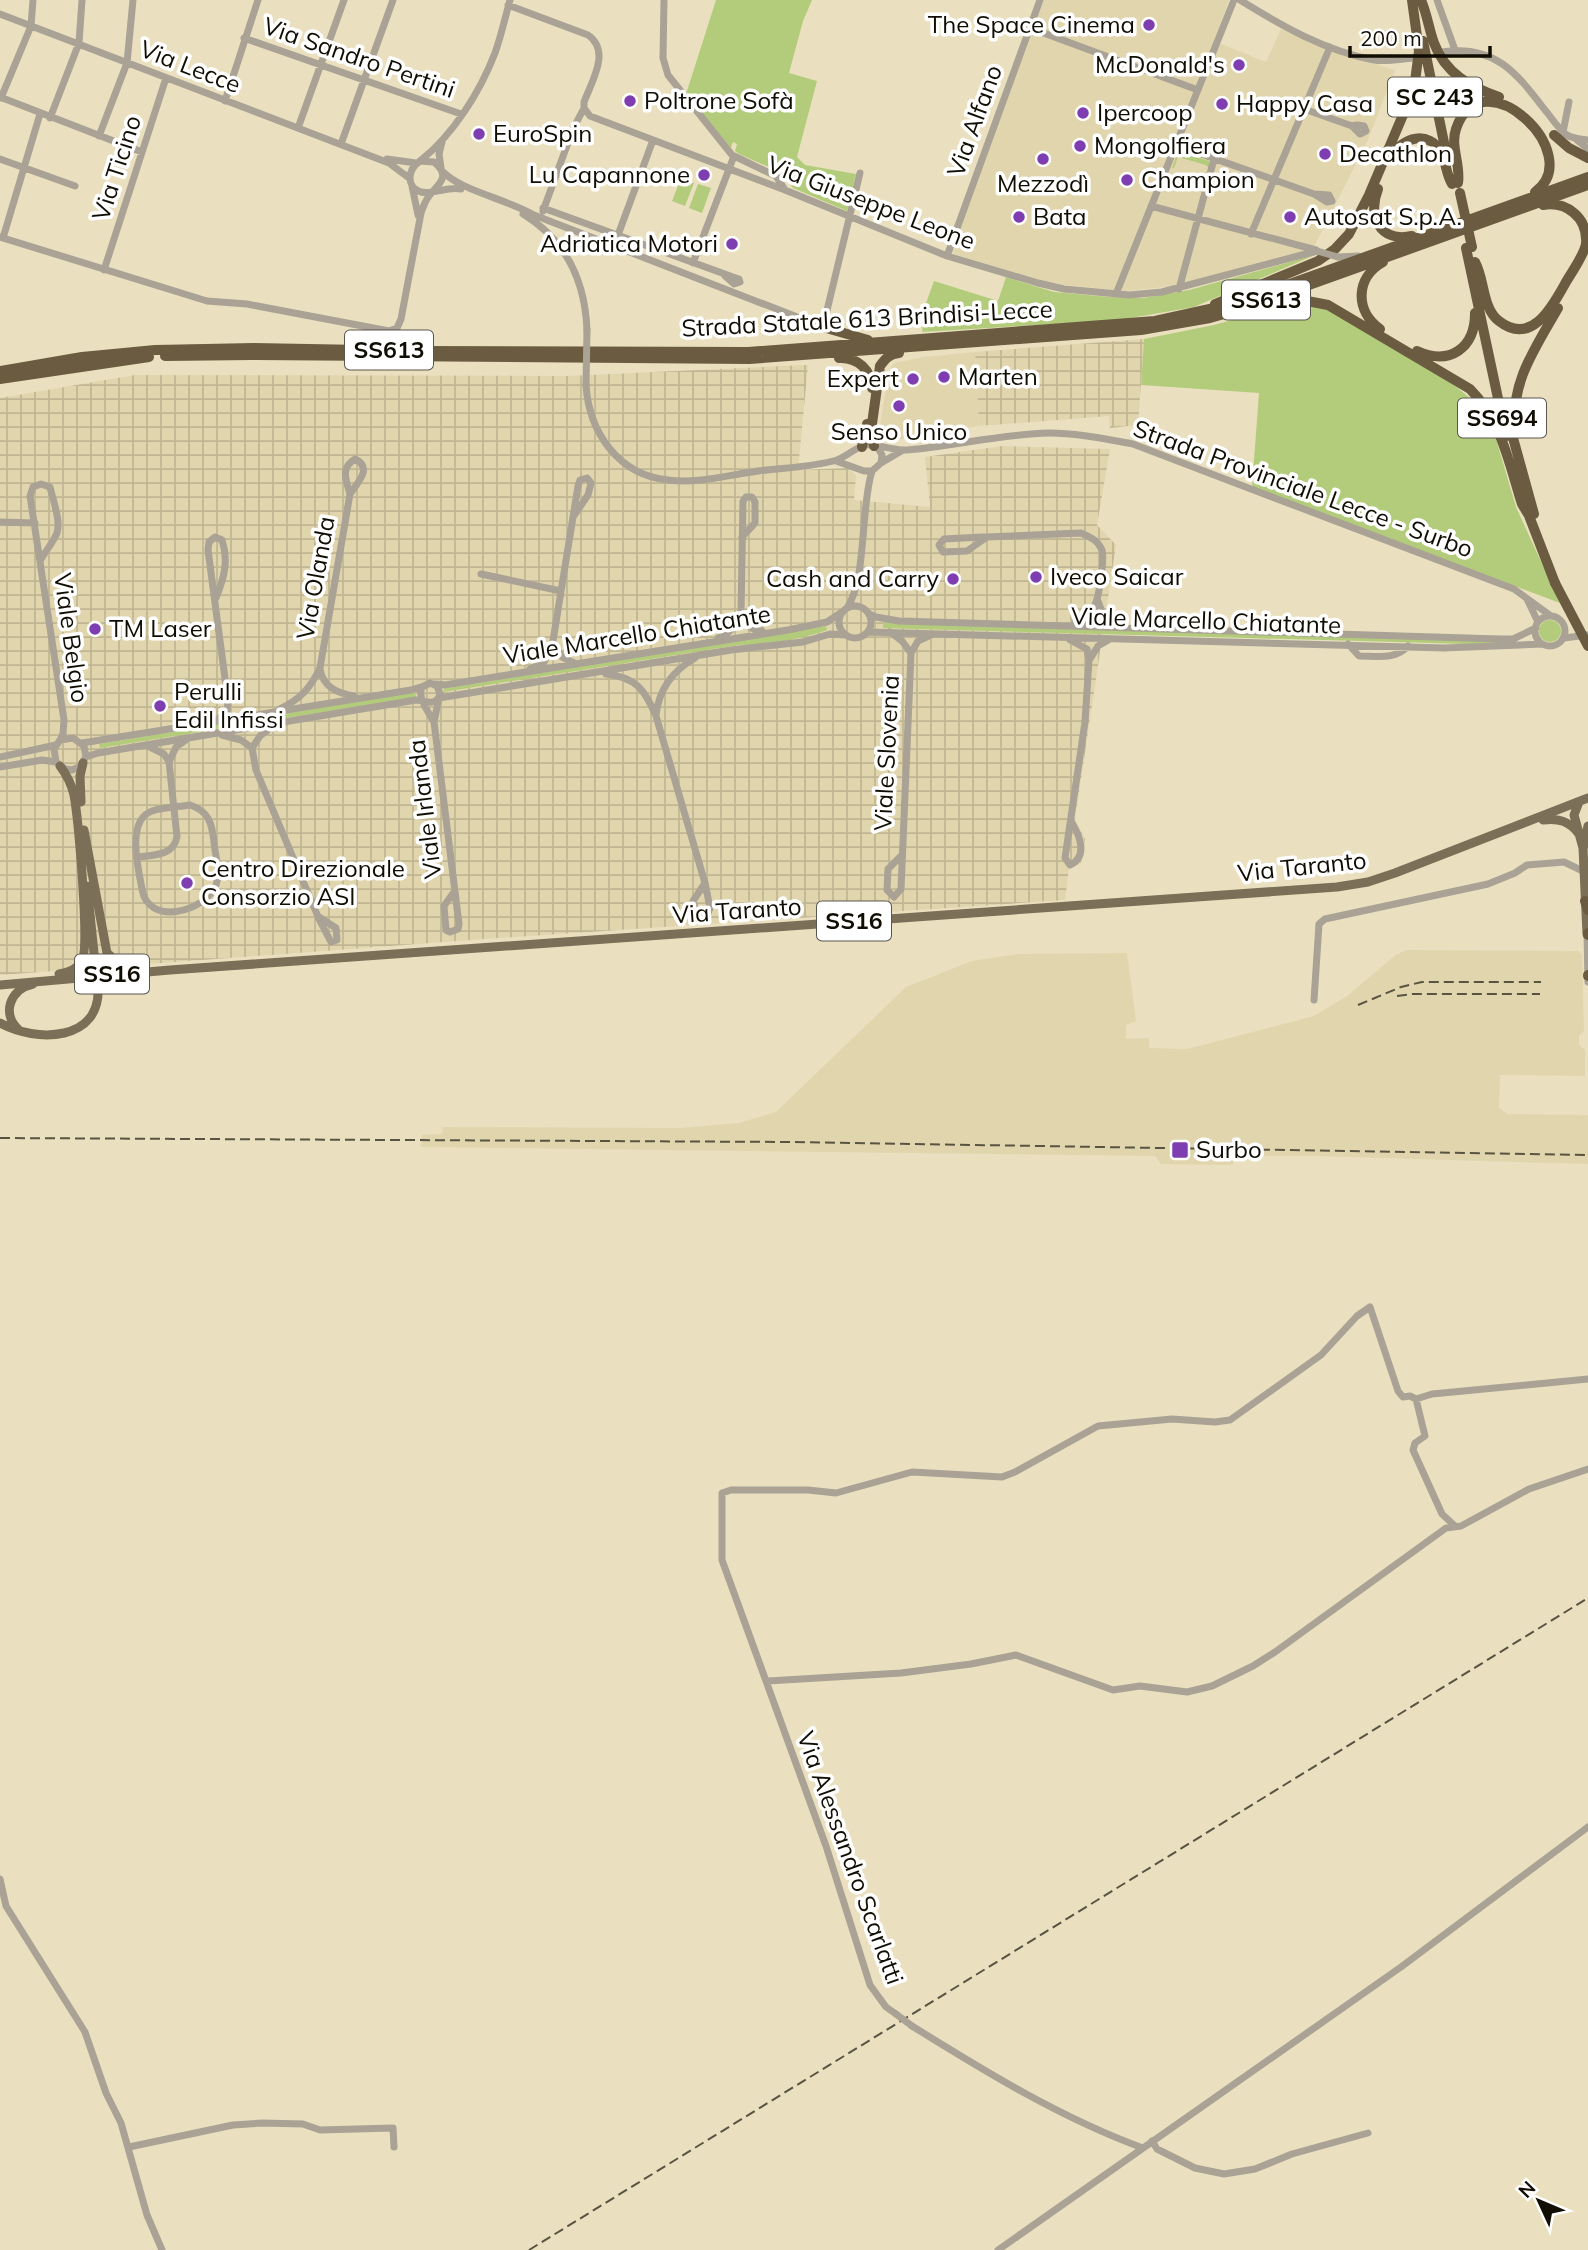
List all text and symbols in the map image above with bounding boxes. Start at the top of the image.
place label: The Space Cinema [928,9,1135,39]
street label: Via Sandro Pertini [259,10,459,104]
scale bar [1350,14,1490,58]
marker: The Space Cinema [1141,17,1157,33]
text: 200 m [1360,25,1422,51]
street label: Via Lecce [136,33,245,99]
place label: McDonald's [1095,49,1225,79]
marker: McDonald's [1231,57,1247,73]
street label: Via Alfano [940,61,1008,181]
road number: SC 243 [1388,78,1482,116]
place label: Poltrone Sofà [644,85,794,115]
place label: Happy Casa [1236,88,1373,118]
marker: Poltrone Sofà [622,93,638,109]
marker: Happy Casa [1214,96,1230,112]
place label: Ipercoop [1097,97,1193,127]
marker: Ipercoop [1075,105,1091,121]
street label: Via Ticino [85,111,147,224]
place label: EuroSpin [493,118,592,148]
marker: EuroSpin [471,126,487,142]
place label: Mongolfiera [1094,130,1226,160]
marker: Mongolfiera [1072,138,1088,154]
place label: Decathlon [1339,138,1452,168]
marker: Decathlon [1317,146,1333,162]
street label: Via Giuseppe Leone [763,149,980,256]
marker: Mezzodì [1035,151,1051,167]
place label: Lu Capannone [529,159,690,189]
place label: Champion [1141,164,1255,194]
marker: Lu Capannone [696,167,712,183]
place label: Mezzodì [997,168,1089,198]
marker: Champion [1119,172,1135,188]
place label: Bata [1033,201,1087,231]
place label: Autosat S.p.A. [1304,201,1462,231]
marker: Bata [1011,209,1027,225]
marker: Autosat S.p.A. [1282,209,1298,225]
place label: Adriatica Motori [540,228,718,258]
marker: Adriatica Motori [724,236,740,252]
road number: SS613 [1222,280,1310,320]
street label: Strada Statale 613 Brindisi-Lecce [681,293,1053,343]
road number: SS613 [345,330,433,370]
place label: Marten [958,361,1038,391]
place label: Expert [827,363,899,393]
marker: Marten [936,369,952,385]
marker: Expert [905,371,921,387]
marker: Senso Unico [891,398,907,414]
road number: SS694 [1458,398,1546,438]
street label: Strada Provinciale Lecce - Surbo [1129,413,1477,564]
place label: Senso Unico [831,416,967,446]
street label: Via Olanda [289,514,341,642]
place label: Iveco Saicar [1050,561,1184,591]
place label: Cash and Carry [766,563,939,593]
marker: Iveco Saicar [1028,569,1044,585]
street label: Viale Belgio [48,571,96,705]
marker: Cash and Carry [945,571,961,587]
street label: Viale Marcello Chiatante [501,598,773,670]
street label: Viale Marcello Chiatante [1070,600,1342,640]
place label: TM Laser [109,613,212,643]
marker: TM Laser [87,621,103,637]
street label: Viale Slovenia [867,674,905,832]
place label: Perulli Edil Infissi [174,676,284,734]
marker: Perulli Edil Infissi [152,698,168,714]
street label: Viale Irlanda [401,738,447,880]
street label: Via Taranto [1236,844,1368,888]
place label: Centro Direzionale Consorzio ASI [201,853,405,911]
marker: Centro Direzionale Consorzio ASI [179,875,195,891]
street label: Via Taranto [671,891,802,929]
road number: SS16 [817,902,891,940]
road number: SS16 [75,954,149,993]
place label: Surbo [1196,1134,1262,1164]
marker: Surbo [1170,1140,1190,1160]
street label: Via Alessandro Scarlatti [791,1727,911,1988]
north arrow [1504,2166,1574,2236]
text: N [1513,2176,1540,2203]

